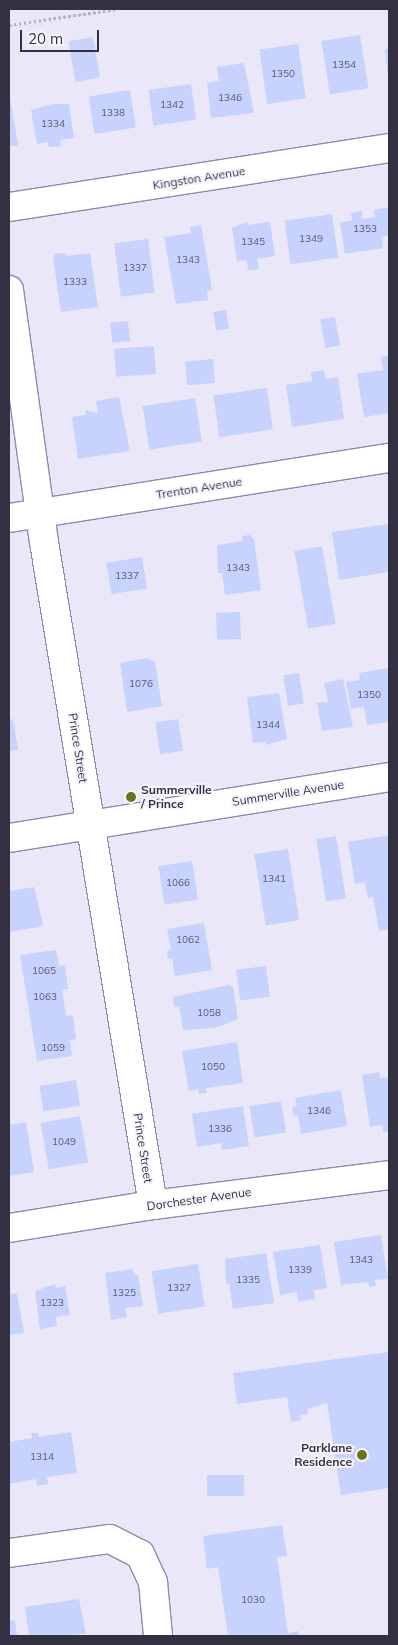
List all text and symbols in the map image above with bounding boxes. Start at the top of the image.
scale bar [22,20,101,52]
text: 20 m [28,29,63,48]
house number: 1354 [332,59,356,71]
house number: 1350 [271,68,295,80]
house number: 1346 [218,92,242,104]
house number: 1342 [160,99,184,111]
house number: 1338 [101,107,125,119]
house number: 1334 [41,118,65,130]
street label: Kingston Avenue [152,164,246,192]
house number: 1353 [353,223,377,235]
house number: 1349 [299,233,323,245]
house number: 1345 [241,236,265,248]
house number: 1343 [176,254,200,266]
house number: 1337 [123,262,147,274]
house number: 1333 [63,276,87,288]
street label: Trenton Avenue [155,474,243,502]
house number: 1343 [226,562,250,574]
house number: 1337 [115,570,139,582]
house number: 1076 [129,678,153,690]
house number: 1350 [357,689,381,701]
street label: Prince Street [65,712,91,784]
house number: 1344 [256,719,280,731]
street label: Summerville Avenue [231,777,345,809]
place label: Summerville / Prince [141,783,212,811]
marker: Summerville / Prince [125,791,137,803]
house number: 1341 [262,873,286,885]
house number: 1066 [166,877,190,889]
house number: 1062 [176,934,200,946]
house number: 1065 [32,965,56,977]
house number: 1063 [33,991,57,1003]
house number: 1058 [197,1007,221,1019]
house number: 1059 [41,1042,65,1054]
house number: 1050 [201,1061,225,1073]
house number: 1346 [307,1105,331,1117]
street label: Prince Street [130,1112,156,1184]
house number: 1336 [208,1123,232,1135]
house number: 1049 [52,1136,76,1148]
street label: Dorchester Avenue [146,1185,252,1213]
house number: 1343 [349,1254,373,1266]
house number: 1339 [288,1264,312,1276]
house number: 1335 [236,1274,260,1286]
house number: 1327 [167,1282,191,1294]
house number: 1325 [112,1287,136,1299]
house number: 1323 [40,1297,64,1309]
place label: Parklane Residence [294,1441,352,1469]
marker: Parklane Residence [356,1449,368,1461]
house number: 1314 [30,1451,54,1463]
house number: 1030 [241,1594,265,1606]

